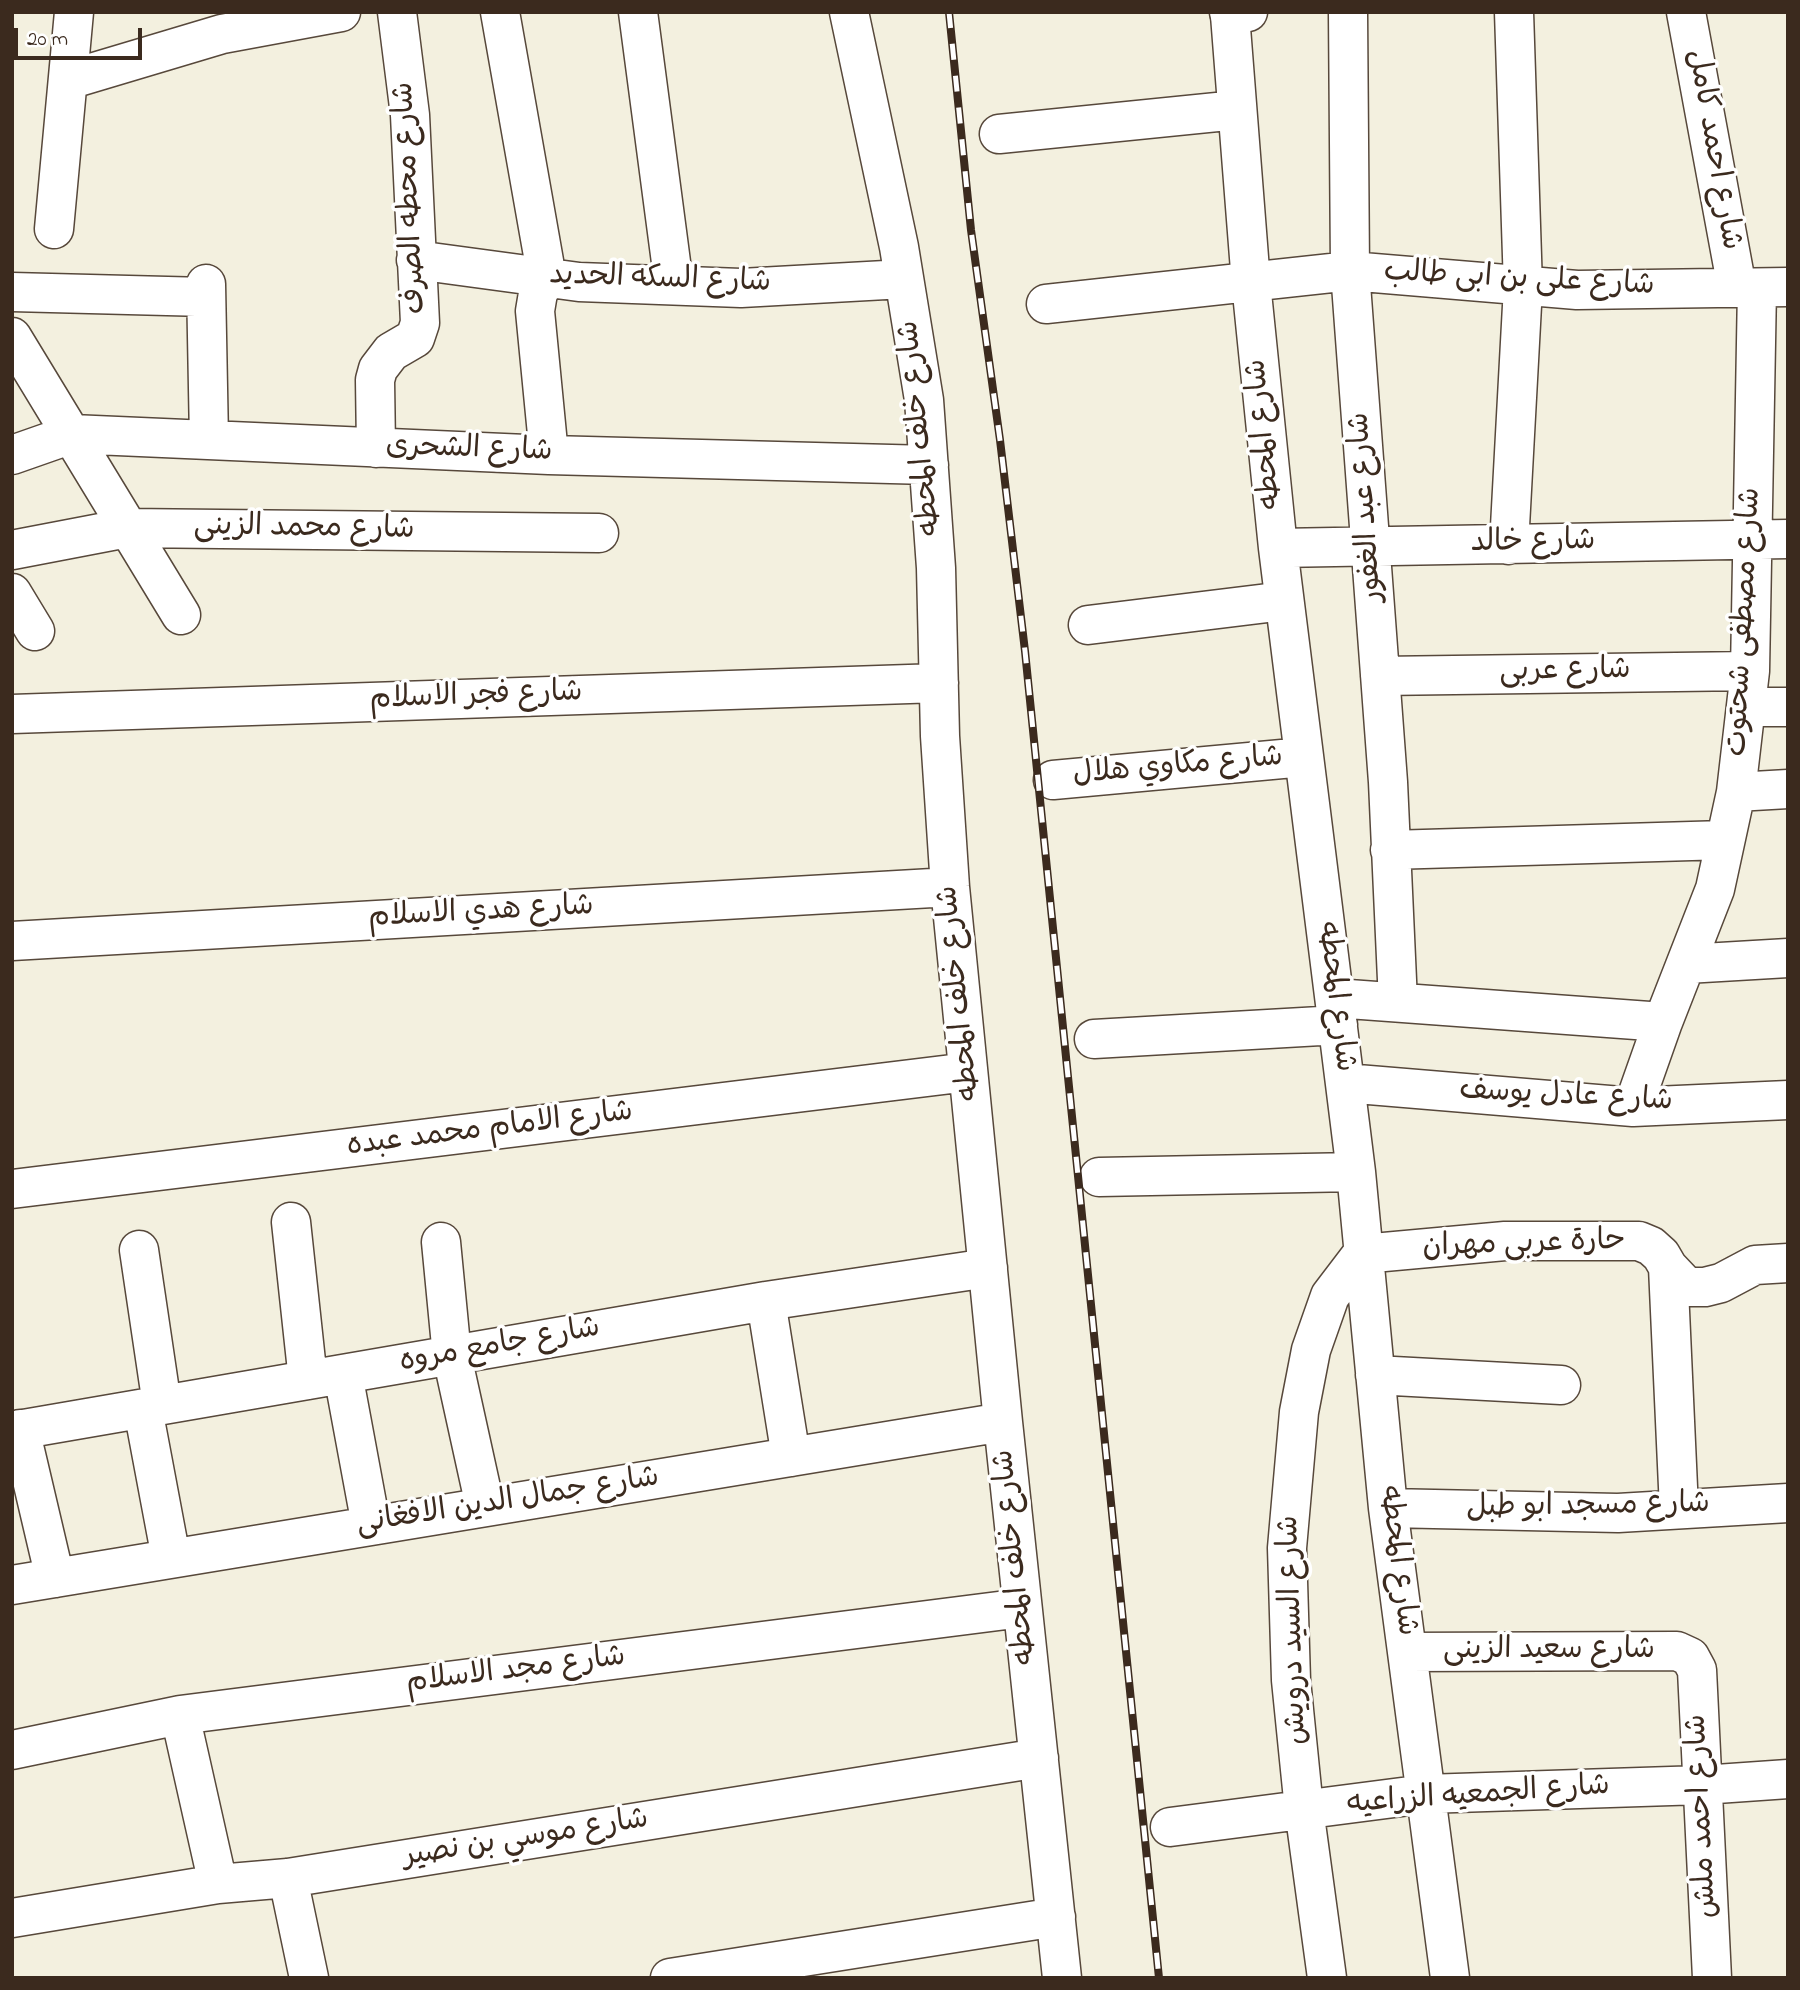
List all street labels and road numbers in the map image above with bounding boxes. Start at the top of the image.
street label: شارع احمد كامل [1677,47,1747,253]
street label: شارع محطه الصرف [388,81,436,315]
street label: شارع على بن ابى طالب [1383,256,1655,306]
street label: شارع السكه الحديد [549,259,771,303]
street label: شارع خلف المحطه [893,319,951,537]
street label: شارع المحطه [1240,357,1292,511]
street label: شارع عبد الغفور [1343,411,1393,603]
street label: شارع الشحرى [385,430,553,472]
street label: شارع مصطفى شحتوت [1721,487,1771,757]
street label: شارع محمد الزينى [193,510,415,550]
street label: شارع خالد [1470,525,1596,563]
street label: شارع عربى [1499,654,1631,692]
street label: شارع فجر الاسلام [369,676,583,720]
street label: شارع مكاوي هلال [1071,741,1285,795]
street label: شارع خلف المحطه [932,884,990,1102]
street label: شارع هدي الاسلام [367,890,595,938]
street label: شارع المحطه [1307,920,1361,1074]
street label: شارع عادل يوسف [1458,1074,1674,1122]
street label: شارع الامام محمد عبده [345,1096,635,1166]
street label: حارة عربى مهران [1422,1224,1626,1268]
street label: شارع جامع مروه [397,1312,603,1382]
street label: شارع خلف المحطه [988,1448,1046,1666]
street label: شارع جمال الدين الافغانى [354,1461,662,1545]
street label: شارع المحطه [1369,1484,1423,1638]
street label: شارع مسجد ابو طبل [1466,1488,1710,1528]
street label: شارع السيد درويش [1273,1515,1317,1745]
street label: شارع سعيد الزينى [1443,1634,1655,1670]
street label: شارع مجد الاسلام [404,1641,628,1703]
street label: شارع احمد ملش [1681,1713,1727,1919]
street label: شارع الجمعيه الزراعيه [1345,1770,1611,1824]
street label: شارع موسي بن نصير [401,1803,651,1877]

